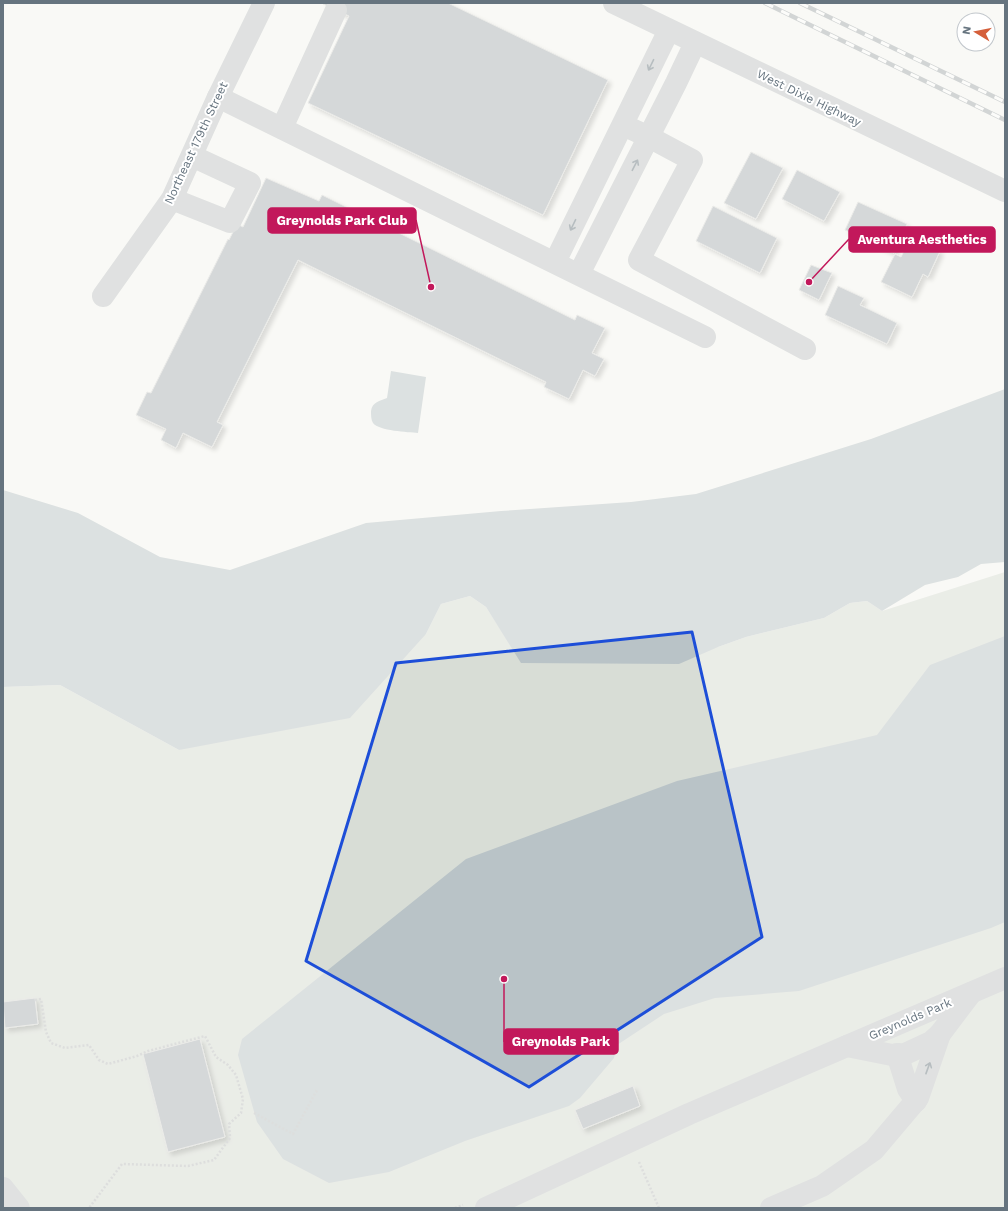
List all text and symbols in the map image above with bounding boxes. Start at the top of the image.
north arrow [956,12,996,52]
text: N [960,25,974,35]
one-way arrow [647,59,654,71]
street label: West Dixie Highway [755,67,864,130]
street label: Northeast 179th Street [161,80,231,206]
one-way arrow [632,160,639,172]
callout: Greynolds Park Club [268,208,416,233]
text: Greynolds Park Club [276,213,408,228]
one-way arrow [569,219,576,231]
callout: Aventura Aesthetics [849,227,995,252]
text: Aventura Aesthetics [857,232,987,247]
street label: Greynolds Park [867,995,954,1043]
callout: Greynolds Park [504,1029,618,1054]
text: Greynolds Park [512,1034,611,1049]
one-way arrow [925,1062,933,1074]

